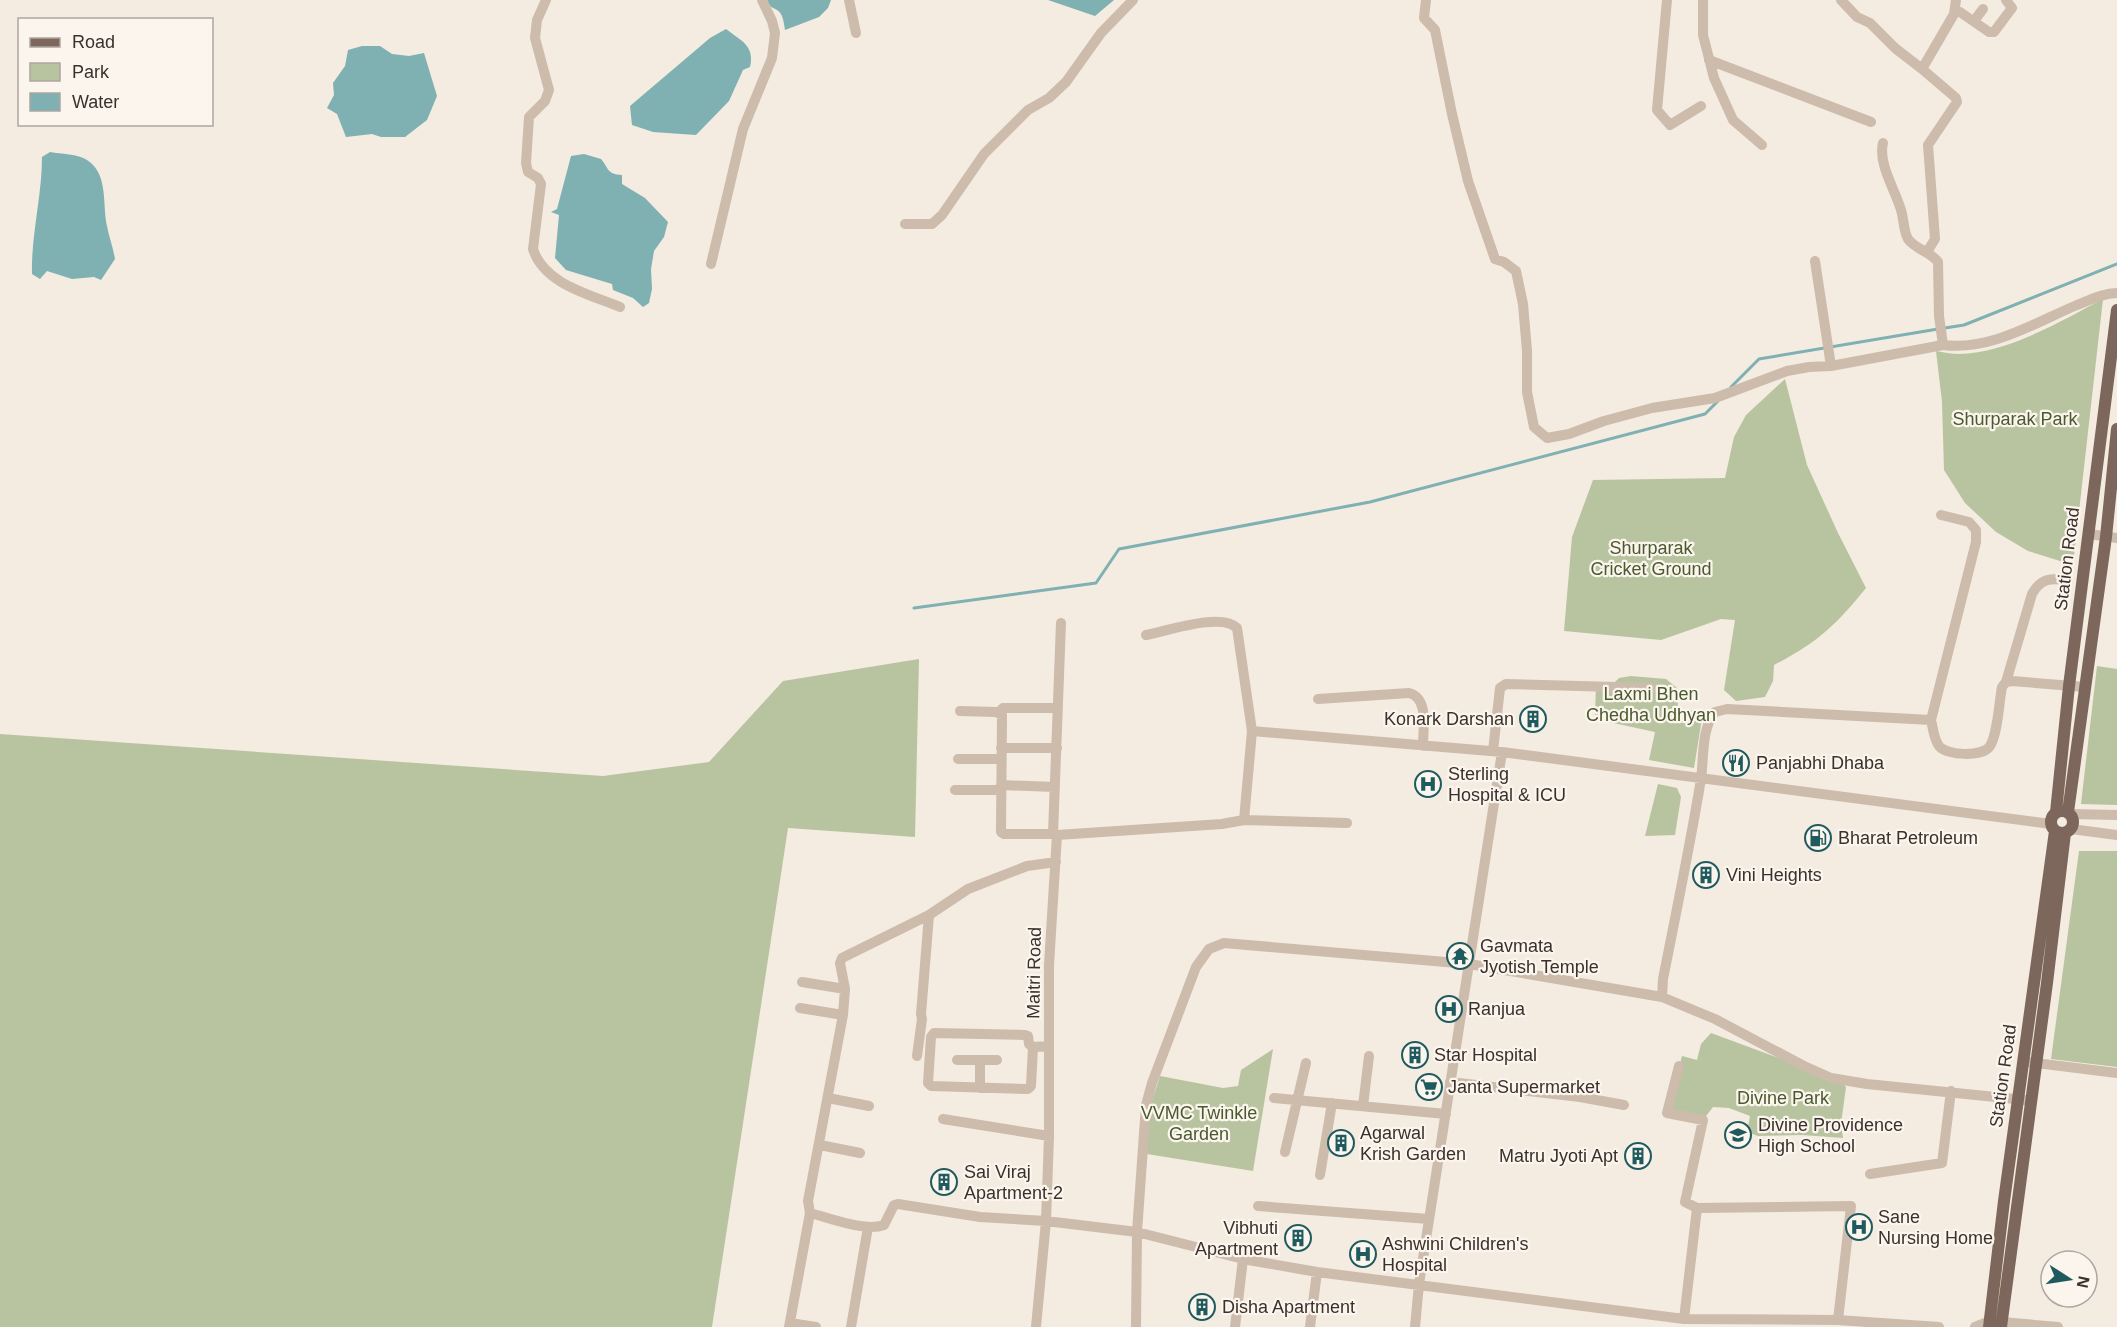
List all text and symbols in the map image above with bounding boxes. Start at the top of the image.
legend [18,18,213,126]
text: Road [72,32,115,52]
text: Park [72,62,110,82]
text: Water [72,92,119,112]
park label: Shurparak Park [1952,409,2079,429]
street label: Station Road [2051,506,2083,612]
park label: Shurparak Cricket Ground [1590,538,1712,579]
park label: Laxmi Bhen Chedha Udhyan [1586,684,1716,725]
building icon: Konark Darshan [1518,704,1548,734]
place label: Konark Darshan [1384,709,1514,729]
restaurant icon: Panjabhi Dhaba [1721,748,1751,778]
place label: Panjabhi Dhaba [1756,753,1885,773]
place label: Sterling Hospital & ICU [1448,764,1566,805]
hospital icon: Sterling Hospital & ICU [1413,769,1443,799]
fuel station icon: Bharat Petroleum [1803,823,1833,853]
place label: Bharat Petroleum [1838,828,1978,848]
building icon: Vini Heights [1691,860,1721,890]
place label: Vini Heights [1726,865,1822,885]
street label: Maitri Road [1023,927,1045,1019]
place label: Gavmata Jyotish Temple [1480,936,1599,977]
temple icon: Gavmata Jyotish Temple [1445,941,1475,971]
hospital icon: Ranjua [1434,994,1464,1024]
place label: Ranjua [1468,999,1526,1019]
street label: Station Road [1986,1023,2020,1129]
building icon: Star Hospital [1400,1040,1430,1070]
place label: Star Hospital [1434,1045,1537,1065]
supermarket icon: Janta Supermarket [1414,1072,1444,1102]
place label: Janta Supermarket [1448,1077,1600,1097]
park label: Divine Park [1737,1088,1830,1108]
park label: VVMC Twinkle Garden [1141,1103,1257,1144]
place label: Divine Providence High School [1758,1115,1903,1156]
school or university icon: Divine Providence High School [1723,1120,1753,1150]
place label: Agarwal Krish Garden [1360,1123,1466,1164]
building icon: Agarwal Krish Garden [1326,1128,1356,1158]
building icon: Matru Jyoti Apt [1623,1141,1653,1171]
place label: Matru Jyoti Apt [1499,1146,1618,1166]
place label: Sai Viraj Apartment-2 [964,1162,1063,1203]
building icon: Sai Viraj Apartment-2 [929,1167,959,1197]
place label: Sane Nursing Home [1878,1207,1993,1248]
hospital icon: Sane Nursing Home [1844,1212,1874,1242]
place label: Vibhuti Apartment [1195,1218,1278,1259]
building icon: Vibhuti Apartment [1283,1223,1313,1253]
place label: Ashwini Children's Hospital [1382,1234,1529,1275]
hospital icon: Ashwini Children's Hospital [1348,1239,1378,1269]
north arrow [2039,1249,2099,1309]
text: N [2074,1275,2093,1289]
building icon: Disha Apartment [1187,1292,1217,1322]
place label: Disha Apartment [1222,1297,1355,1317]

